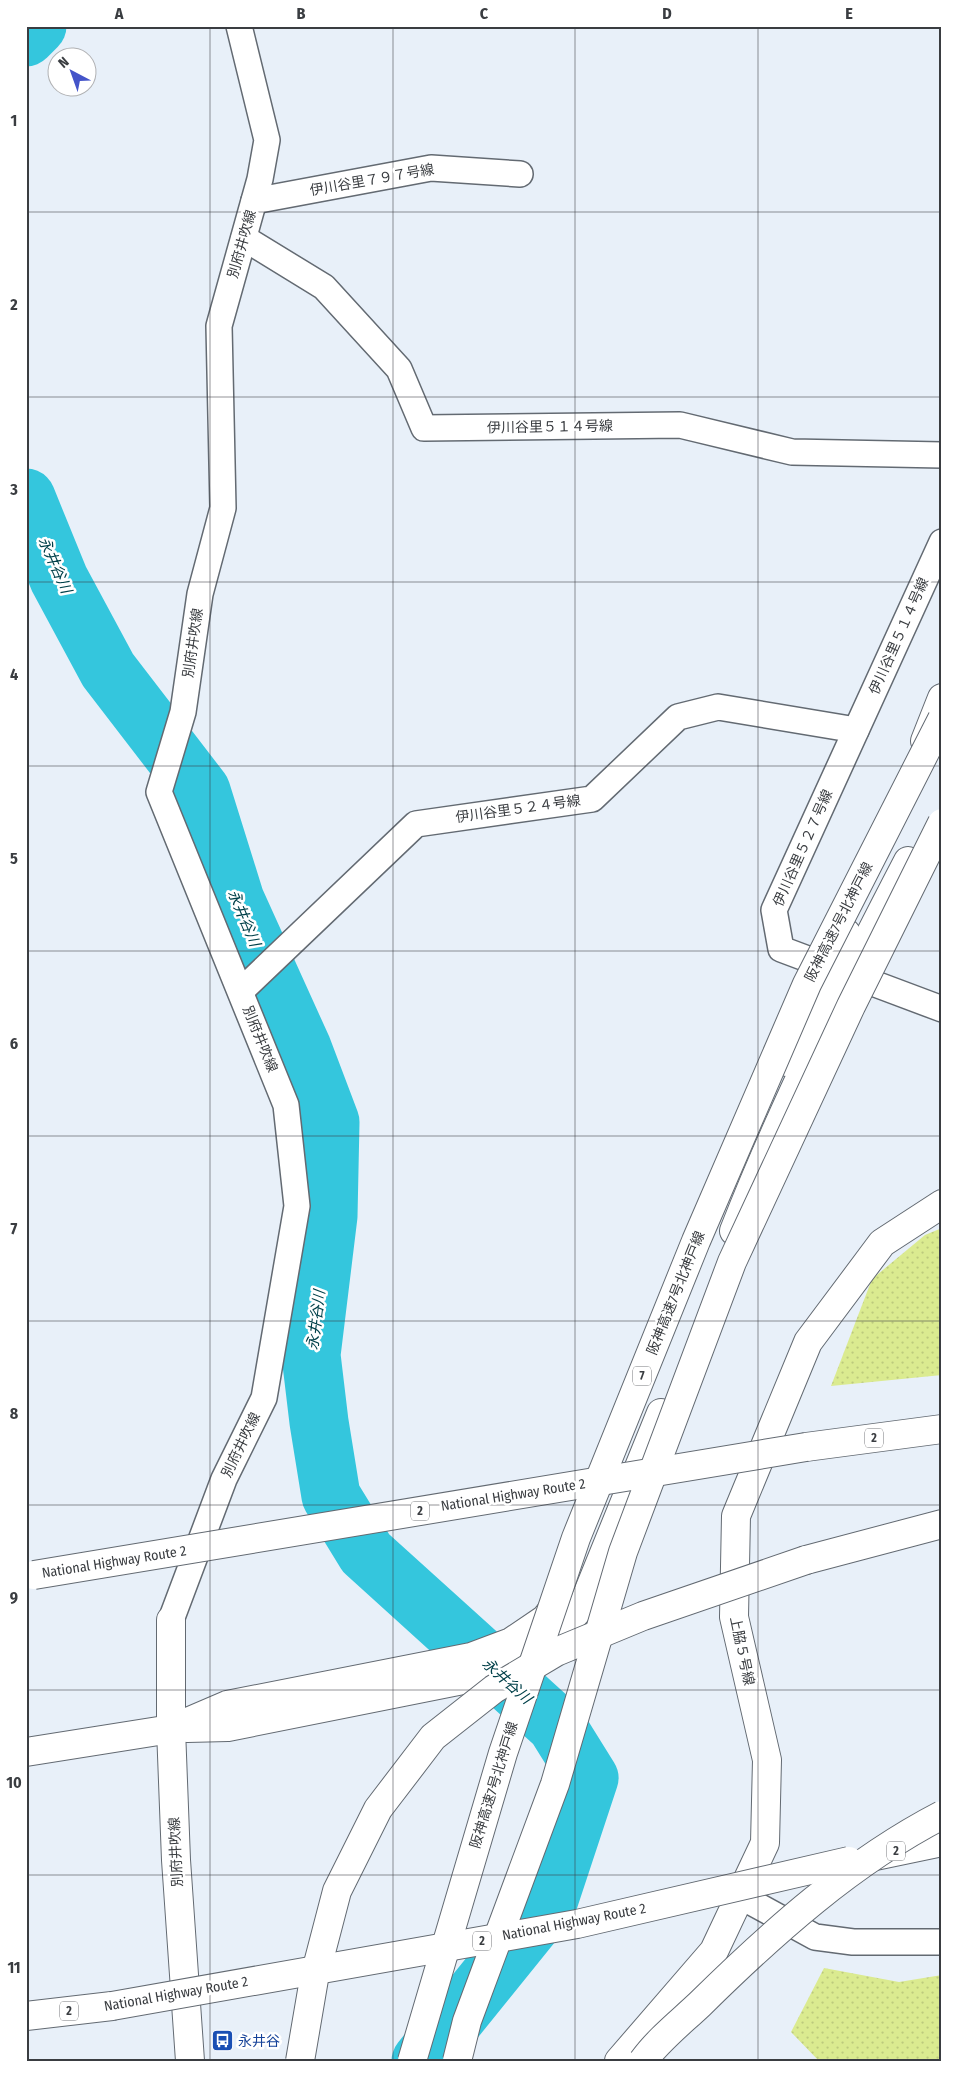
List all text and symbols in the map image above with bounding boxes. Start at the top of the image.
text: A [114,4,124,23]
text: B [297,4,306,23]
text: C [480,4,489,23]
text: D [662,4,672,23]
text: E [845,4,853,23]
north arrow [48,48,98,98]
text: N [55,53,73,72]
text: 1 [11,111,17,130]
street label: 伊川谷里７９７号線 [308,161,436,199]
street label: 別府井吹線 [224,208,260,280]
text: 2 [9,295,18,314]
street label: 伊川谷里５１４号線 [487,417,613,437]
text: 3 [9,480,18,499]
water label: 永井谷川 [35,534,76,598]
street label: 伊川谷里５１４号線 [866,575,932,697]
street label: 別府井吹線 [180,607,206,679]
text: 4 [10,665,18,684]
street label: 伊川谷里５２７号線 [770,787,836,909]
street label: 伊川谷里５２４号線 [454,792,582,826]
text: 5 [10,849,18,868]
street label: 阪神高速7号北神戸線 [802,859,876,985]
water label: 永井谷川 [224,887,265,951]
street label: 別府井吹線 [239,1003,281,1075]
text: 6 [10,1034,18,1053]
text: 7 [11,1219,18,1238]
street label: 阪神高速7号北神戸線 [643,1229,709,1357]
water label: 永井谷川 [303,1287,329,1351]
road number: 7 [633,1366,651,1385]
text: 8 [10,1404,19,1423]
street label: 別府井吹線 [218,1410,264,1480]
road number: 2 [865,1429,883,1448]
street label: National Highway Route 2 [440,1475,586,1515]
road number: 2 [411,1502,429,1520]
street label: National Highway Route 2 [41,1542,187,1582]
text: 9 [10,1588,18,1607]
street label: 上脇５号線 [726,1615,758,1687]
water label: 永井谷川 [479,1654,537,1709]
street label: 阪神高速7号北神戸線 [467,1720,521,1850]
text: 10 [6,1773,22,1792]
street label: 別府井吹線 [166,1817,186,1887]
road number: 2 [887,1842,905,1860]
street label: National Highway Route 2 [501,1900,647,1944]
road number: 2 [473,1932,491,1950]
text: 11 [7,1958,21,1977]
street label: National Highway Route 2 [103,1973,249,2015]
road number: 2 [60,2002,78,2020]
bus stop icon: 永井谷 [210,2029,234,2053]
place label: 永井谷 [238,2033,280,2050]

